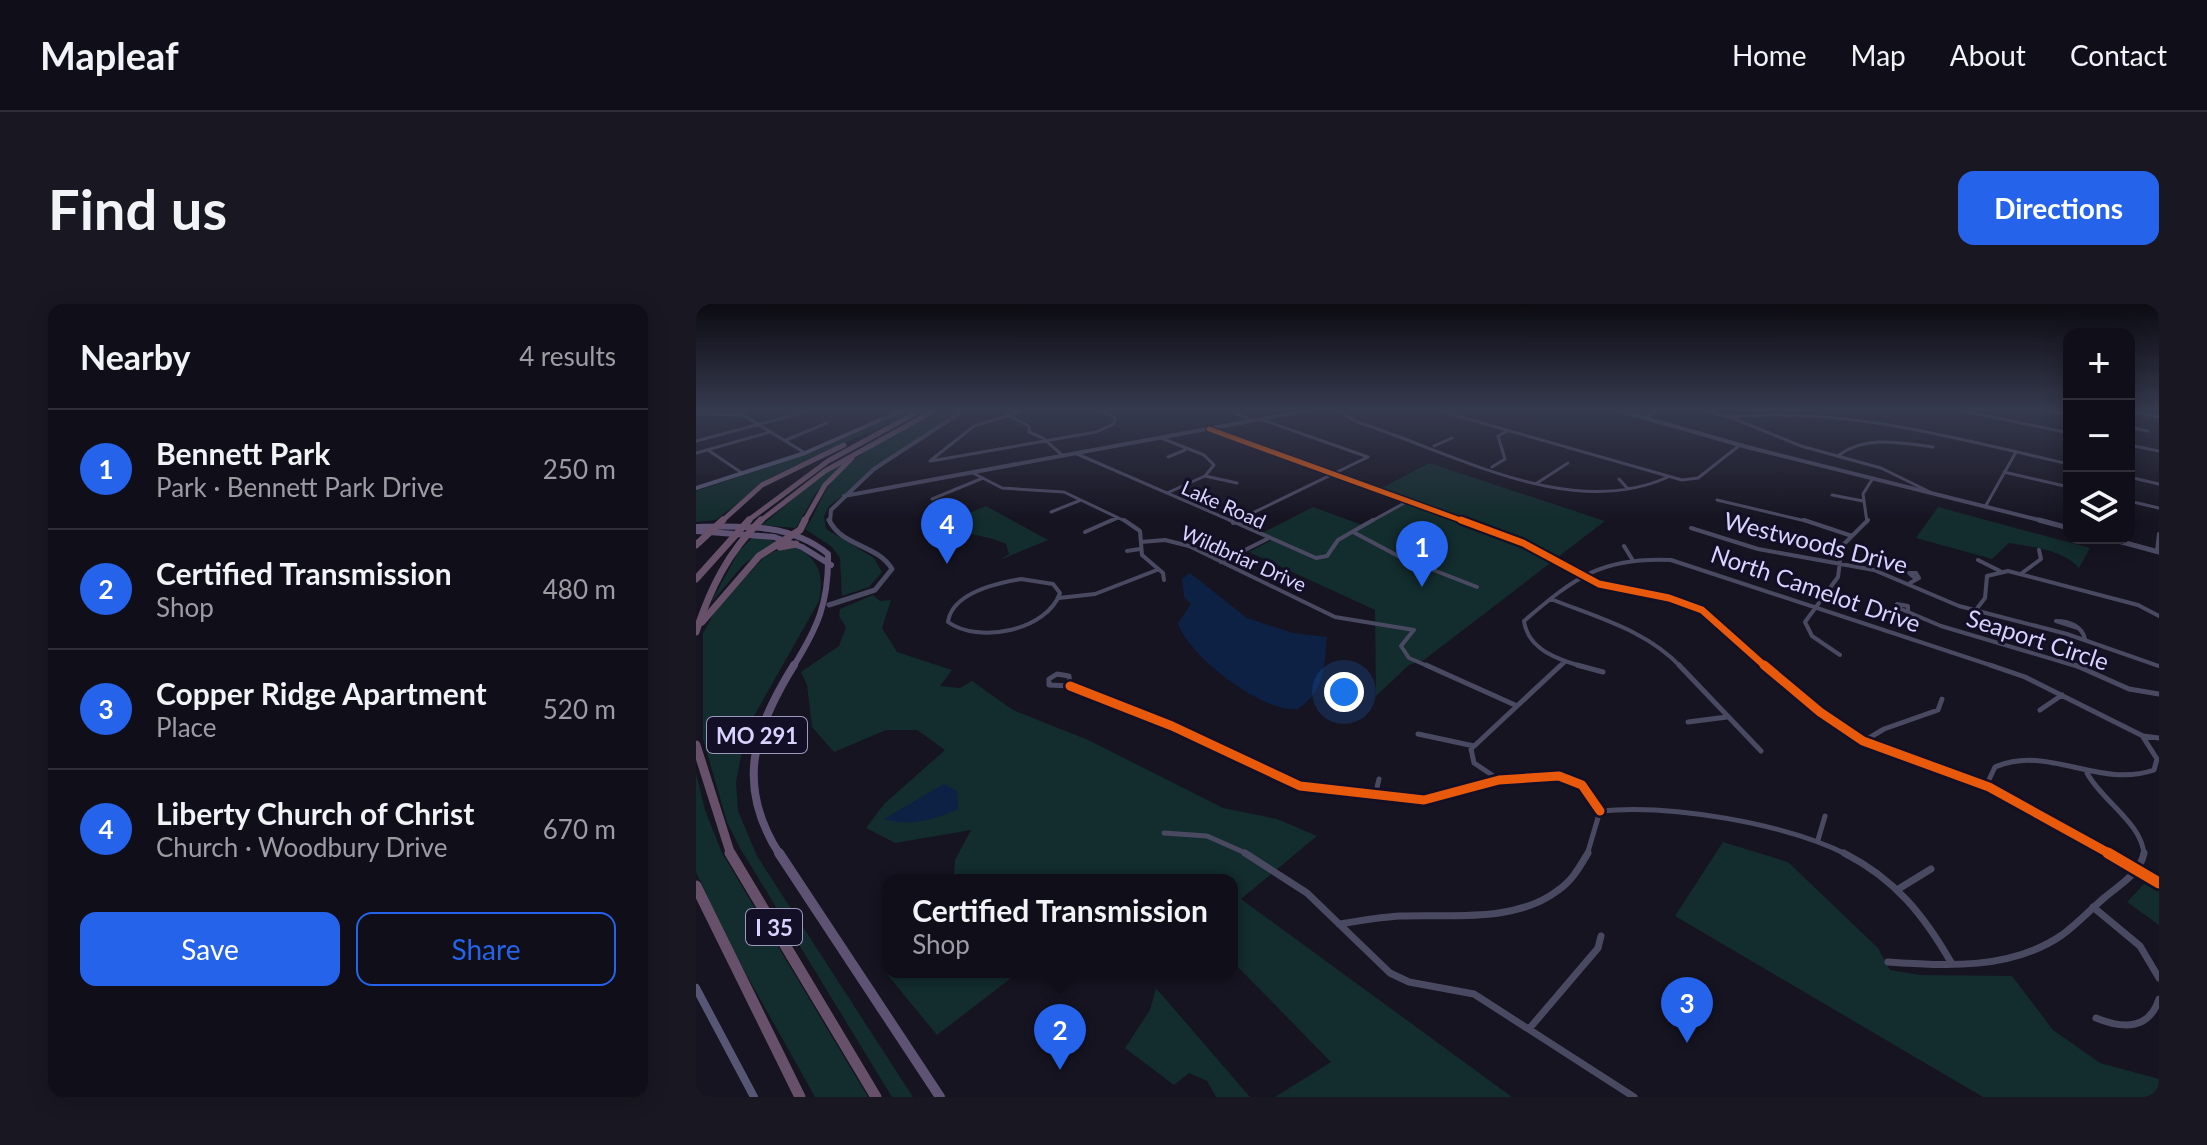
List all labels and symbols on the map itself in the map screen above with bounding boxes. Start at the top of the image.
street label: Lake Road [1178,475,1270,533]
pin: 4 [921,498,973,564]
street label: Westwoods Drive [1721,505,1911,579]
street label: Wildbriar Drive [1178,520,1310,596]
pin: 1 [1396,521,1448,587]
street label: North Camelot Drive [1707,539,1925,637]
street label: Seaport Circle [1963,602,2113,676]
your location [1324,672,1364,712]
road number: MO 291 [707,717,807,753]
road number: I 35 [746,909,802,945]
pin: 3 [1661,977,1713,1043]
pin: 2 [1034,1004,1086,1070]

